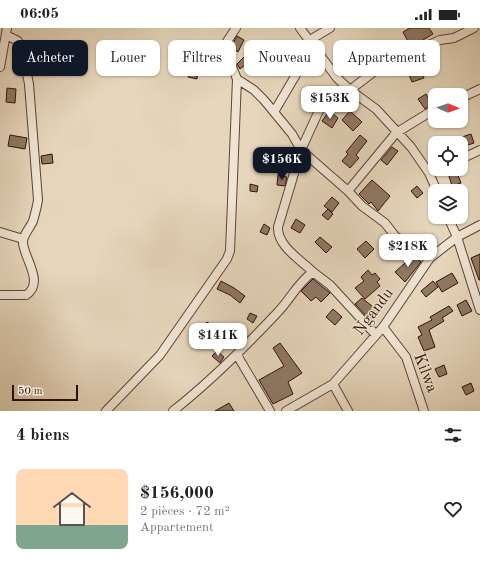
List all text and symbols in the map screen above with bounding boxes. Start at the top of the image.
text: 06:05 [20,7,59,22]
chip: Acheter [12,40,88,76]
chip: Louer [96,40,160,76]
chip: Filtres [168,40,236,76]
chip: Nouveau [244,40,325,76]
chip: Appartement [333,40,440,76]
pin: $153K [302,86,358,120]
north arrow [428,88,468,128]
map controls [428,88,468,224]
text: $153K [310,92,350,105]
button: locate [428,136,468,176]
pin: $156K [254,147,310,181]
text: $156K [262,153,302,166]
button: layers [428,184,468,224]
pin: $218K [380,234,436,268]
text: $218K [388,240,428,253]
street label: Ngandu [351,285,397,339]
pin: $141K [190,323,246,357]
text: $141K [198,329,238,342]
street label: Kilwa [410,351,440,395]
scale bar [12,383,78,402]
text: 50 m [18,386,43,397]
icon: filters [442,424,464,446]
text: 4 biens [16,427,69,444]
icon: home [48,485,96,533]
text: $156,000 [140,485,214,502]
icon: heart [442,498,464,520]
text: 2 pièces · 72 m² [140,505,230,518]
text: Appartement [140,521,214,534]

